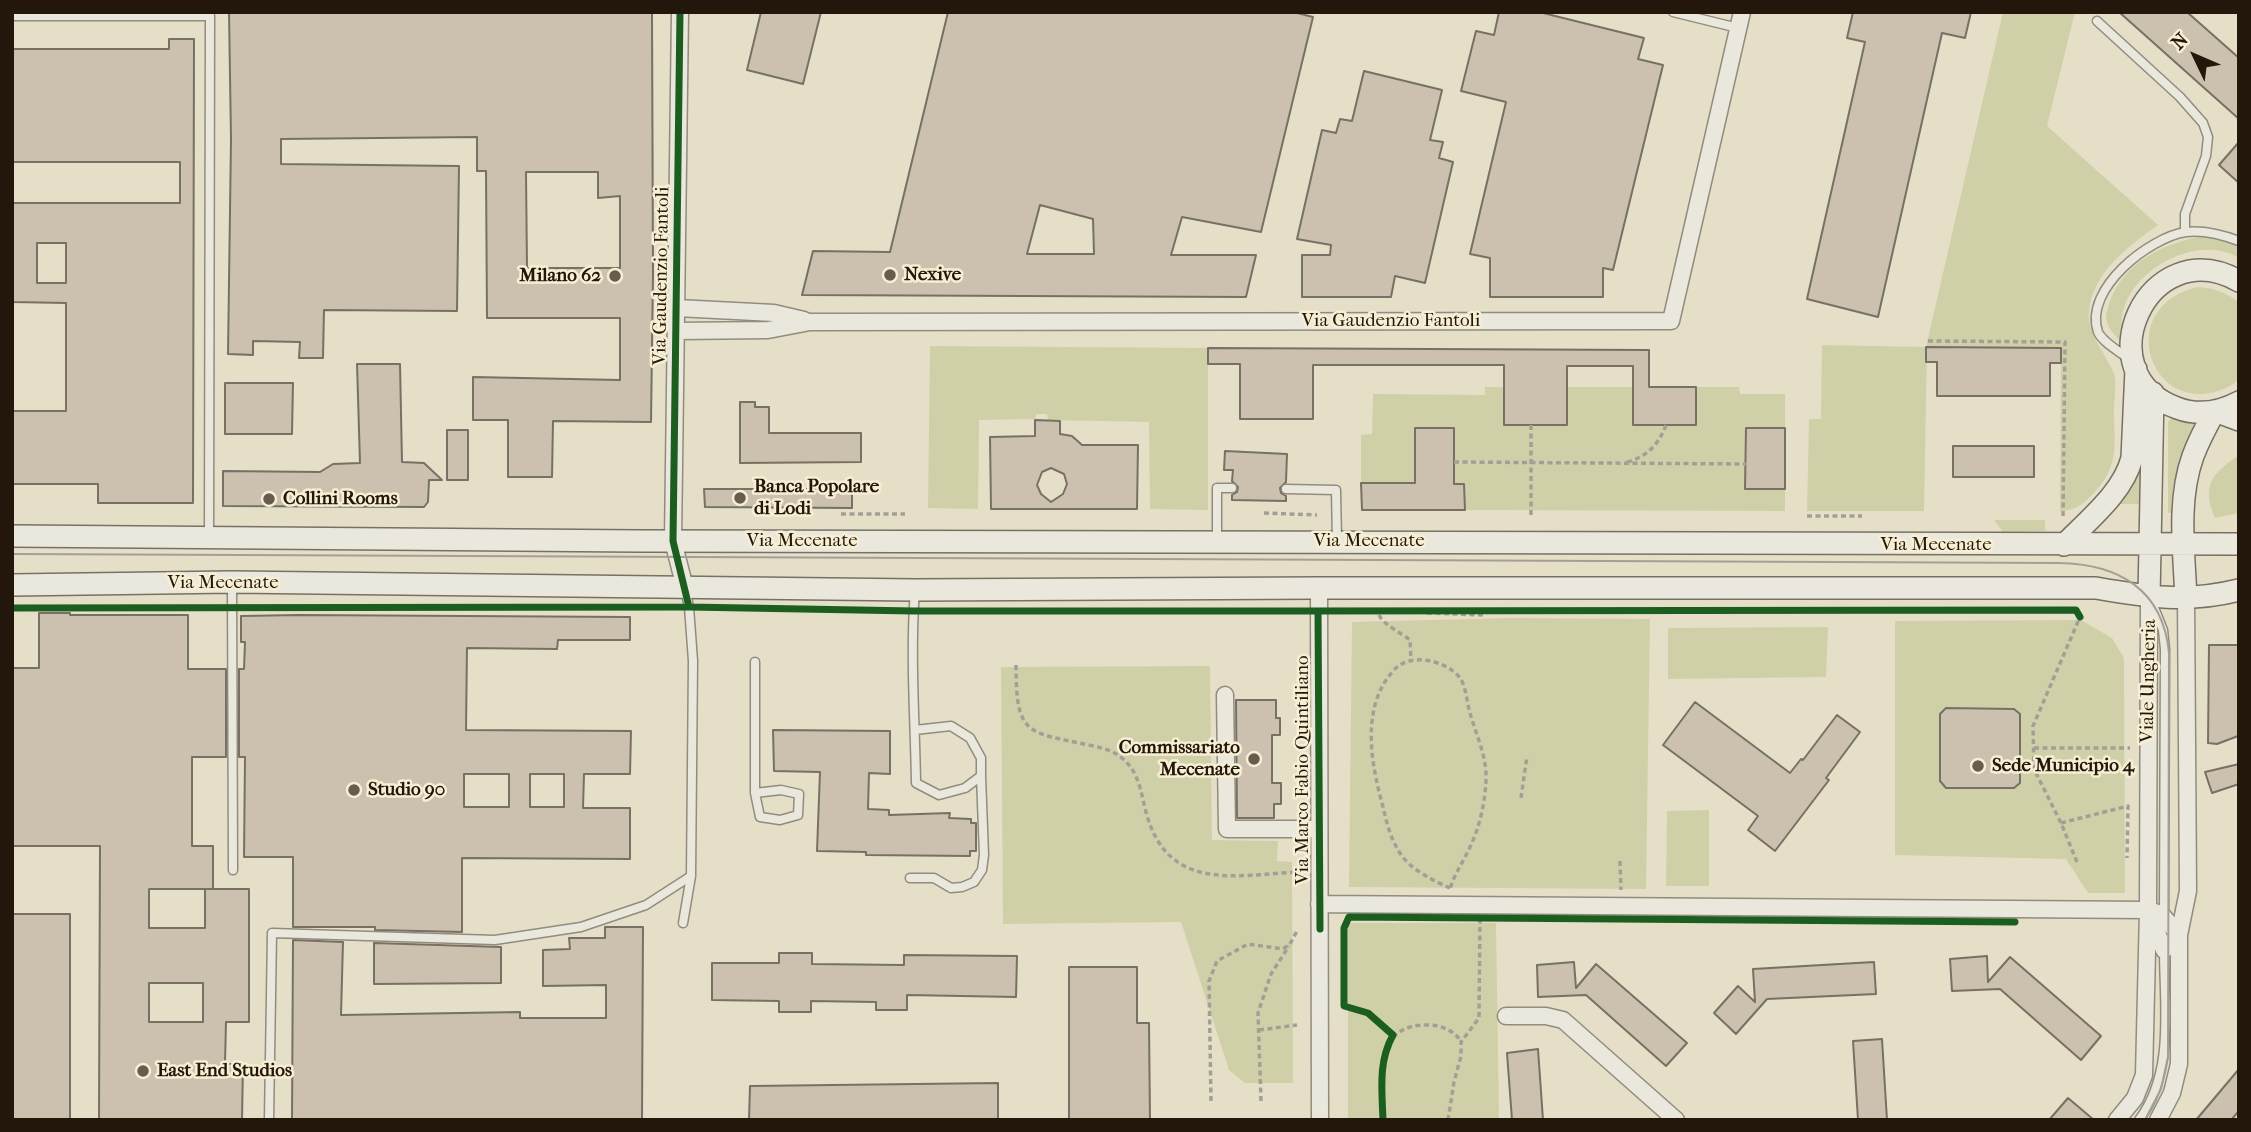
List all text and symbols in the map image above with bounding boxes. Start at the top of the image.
north arrow [2160,21,2230,91]
text: N [2167,29,2193,54]
street label: Via Gaudenzio Fantoli [649,186,675,366]
place label: Nexive [904,264,961,286]
place label: Milano 62 [519,265,601,287]
marker: Nexive [882,267,898,283]
marker: Milano 62 [607,268,623,284]
street label: Via Gaudenzio Fantoli [1302,310,1480,332]
place label: Banca Popolare di Lodi [754,476,879,520]
place label: Collini Rooms [283,488,398,510]
marker: Banca Popolare di Lodi [732,490,748,506]
marker: Collini Rooms [261,491,277,507]
street label: Via Mecenate [746,530,858,552]
street label: Via Mecenate [1313,530,1425,552]
street label: Via Mecenate [1880,534,1992,556]
street label: Via Mecenate [167,572,279,594]
street label: Viale Ungheria [2137,619,2161,743]
street label: Via Marco Fabio Quintiliano [1292,655,1314,885]
place label: Commissariato Mecenate [1119,737,1240,781]
marker: Commissariato Mecenate [1246,751,1262,767]
place label: Sede Municipio 4 [1992,755,2134,777]
marker: Sede Municipio 4 [1970,758,1986,774]
place label: Studio 90 [368,779,445,801]
marker: Studio 90 [346,782,362,798]
place label: East End Studios [157,1060,292,1082]
marker: East End Studios [135,1063,151,1079]

